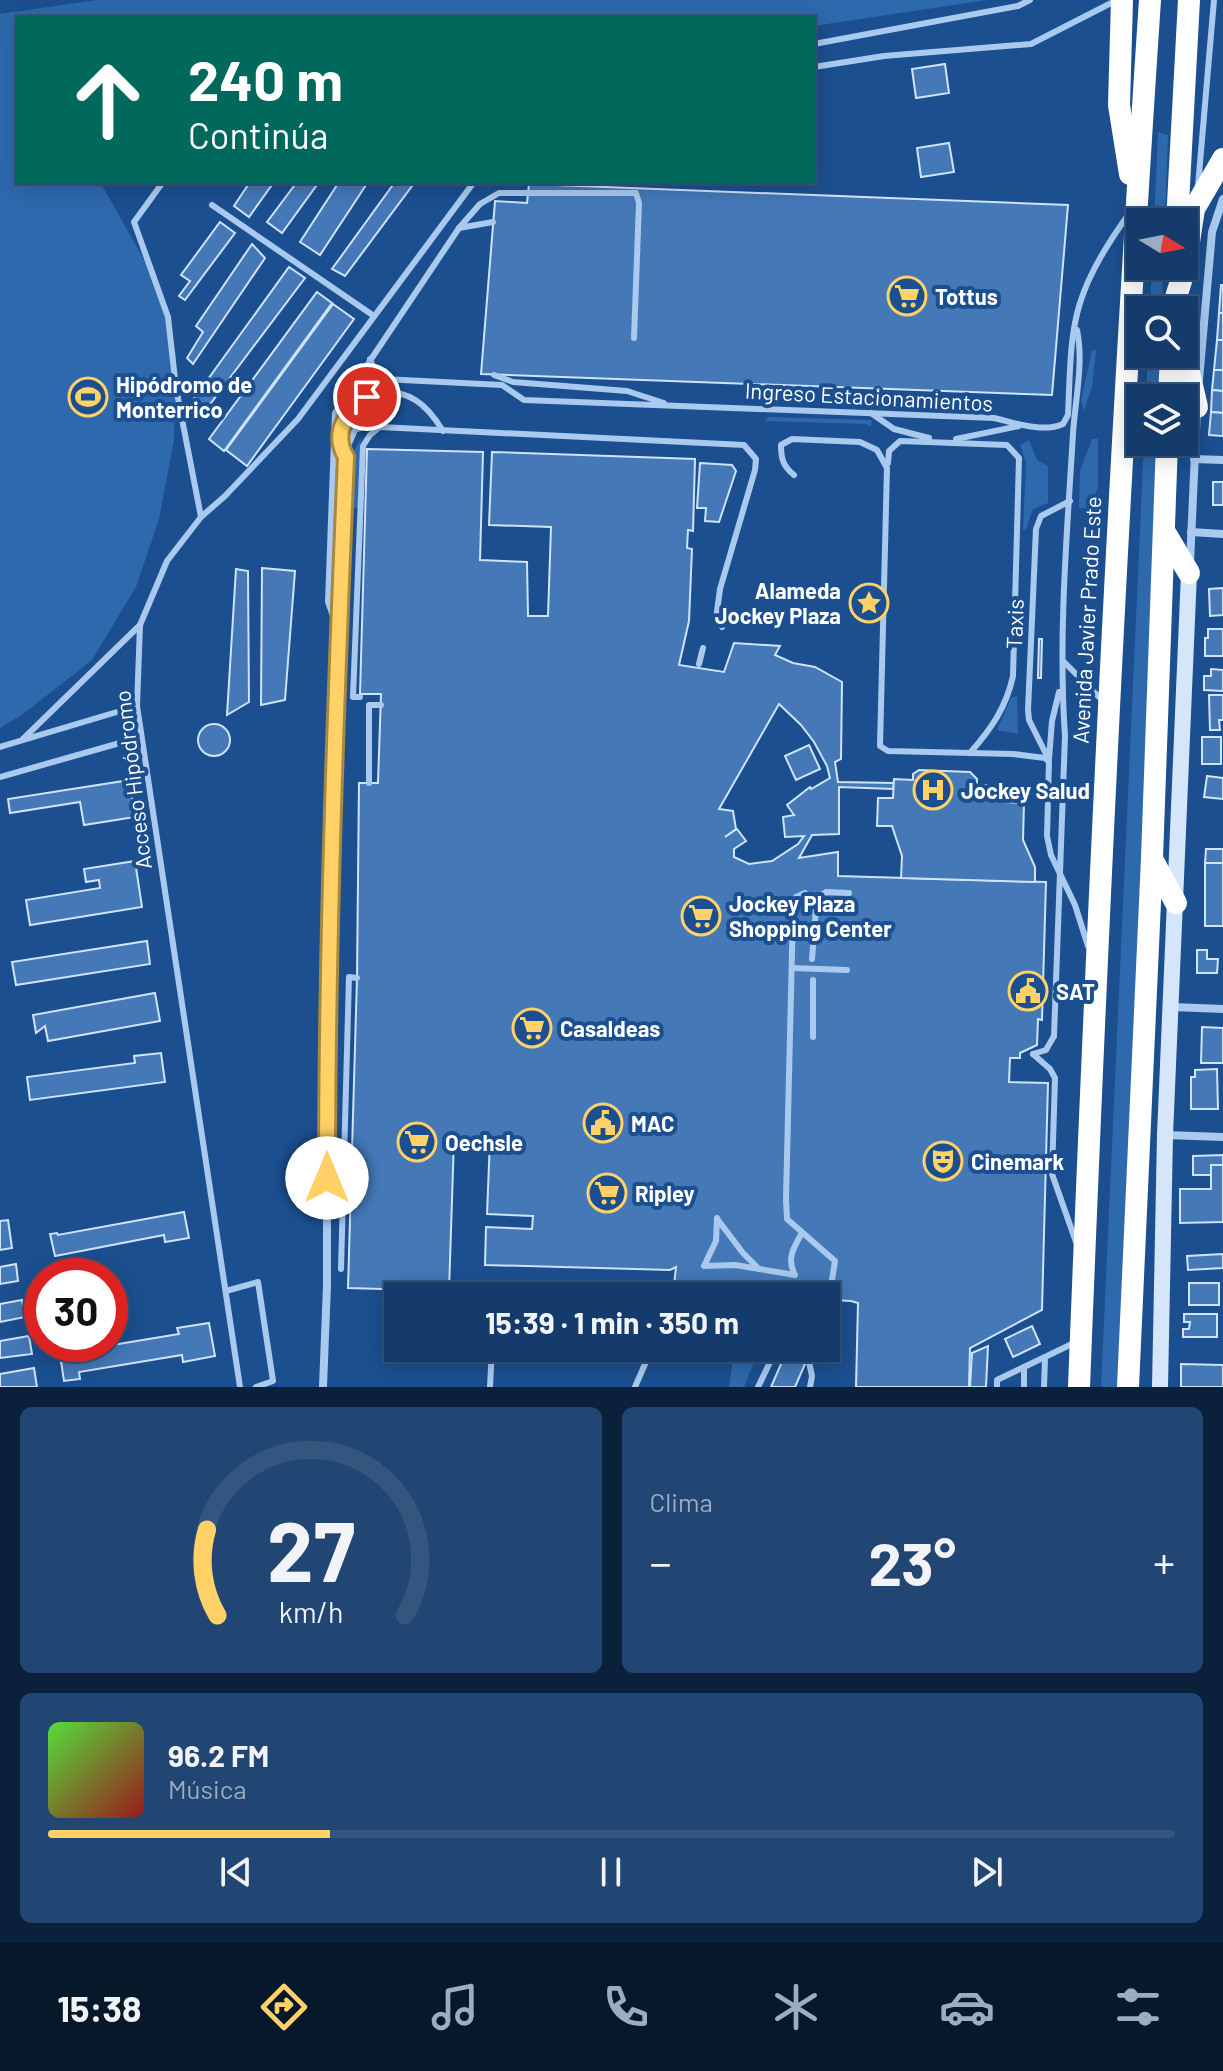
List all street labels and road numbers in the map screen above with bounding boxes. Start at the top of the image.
street label: Ingreso Estacionamientos [744,377,994,415]
street label: Avenida Javier Prado Este [1067,496,1105,744]
street label: Taxis [1000,598,1028,650]
street label: Acceso Hipódromo [108,689,156,871]

